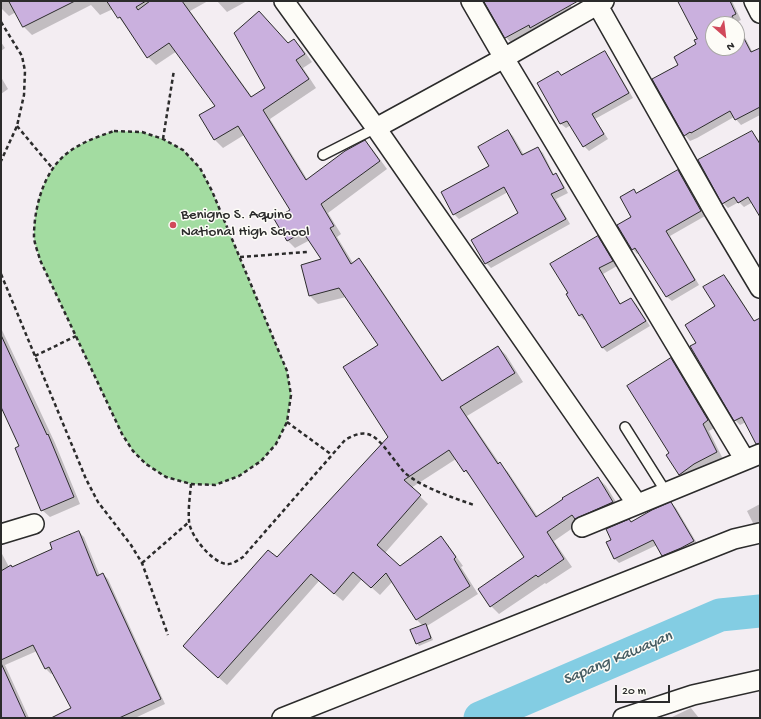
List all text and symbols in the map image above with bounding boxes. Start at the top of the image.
north arrow [705,16,745,56]
text: N [724,39,736,53]
place label: Benigno S. Aquino National High School [181,207,310,242]
marker: Benigno S. Aquino National High School [168,220,178,230]
water label: Sapang Kawayan [560,627,676,691]
scale bar [617,677,672,703]
text: 20 m [622,685,646,699]

